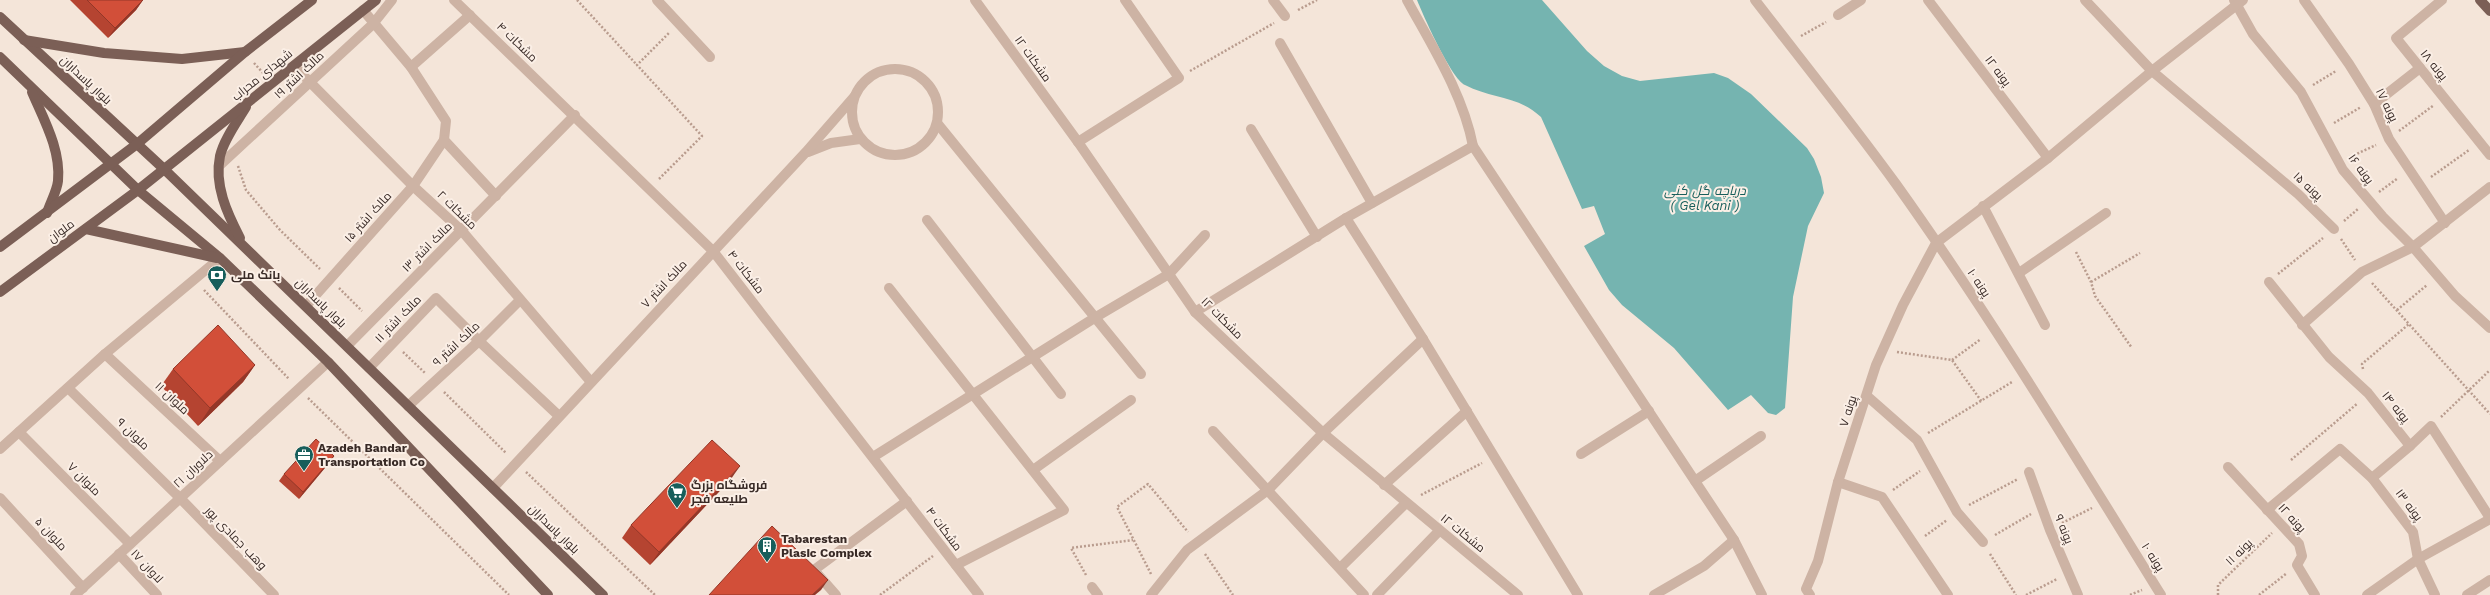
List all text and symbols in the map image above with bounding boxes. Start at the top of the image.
street label: مشکات ۴ [494,19,540,65]
street label: مشکات ۱۲ [1012,33,1054,85]
street label: شهدای محراب [229,46,295,104]
street label: پونه ۱۸ [2416,47,2451,85]
street label: مالک اشتر ۱۹ [271,48,327,102]
street label: بلوار پاسداران [56,53,115,109]
street label: پونه ۱۲ [1980,53,2014,91]
street label: پونه ۱۷ [2371,86,2401,126]
street label: پونه ۱۶ [2344,151,2377,189]
street label: پونه ۱۵ [2289,169,2326,205]
water label: دریاچه گل کنی ( Gel Kani ) [1664,183,1747,213]
street label: مشکات ۲ [434,188,480,232]
street label: مالک اشتر ۱۵ [342,189,394,245]
street label: ملوان [45,217,77,245]
street label: مالک اشتر ۱۳ [399,219,455,275]
street label: مشکات ۴ [725,248,767,296]
street label: مالک اشتر ۷ [638,257,690,311]
bank icon: بانک ملی [206,264,228,292]
street label: پونه ۱۰ [1963,266,1994,302]
place label: بانک ملی [231,268,280,283]
street label: بلوار پاسداران [291,275,349,332]
street label: مالک اشتر ۱۱ [372,292,424,346]
street label: مشکات ۱۲ [1198,294,1246,342]
street label: مالک اشتر ۹ [430,319,482,369]
street label: ملوان ۱۱ [152,379,192,417]
street label: پونه ۱۴ [2378,389,2413,427]
street label: پونه ۷ [1836,393,1862,429]
street label: ملوان ۹ [114,415,152,453]
place label: Azadeh Bandar Transportation Co [318,441,425,469]
office icon: Azadeh Bandar Transportation Co [293,444,315,472]
street label: دلاوران ۲۱ [170,447,216,491]
street label: ملوان ۷ [65,460,103,498]
place label: فروشگاه بزرگ طلیعه فجر [690,478,767,507]
supermarket icon: فروشگاه بزرگ طلیعه فجر [666,481,688,509]
street label: پونه ۱۳ [2391,486,2426,526]
street label: بلوار پاسداران [524,501,582,558]
street label: پونه ۱۲ [2274,501,2309,537]
street label: وهب جمادی پور [200,503,270,574]
street label: مشکات ۴ [923,504,965,554]
street label: مشکات ۱۲ [1438,511,1488,555]
street label: پونه ۹ [2050,512,2077,547]
street label: ملوان ۵ [32,515,70,553]
place label: Tabarestan Plasic Complex [781,532,872,560]
building icon: Tabarestan Plasic Complex [756,535,778,563]
street label: پونه ۱۱ [2223,535,2257,570]
street label: پونه ۱۰ [2137,540,2168,576]
street label: لاوان ۱۷ [128,546,166,586]

